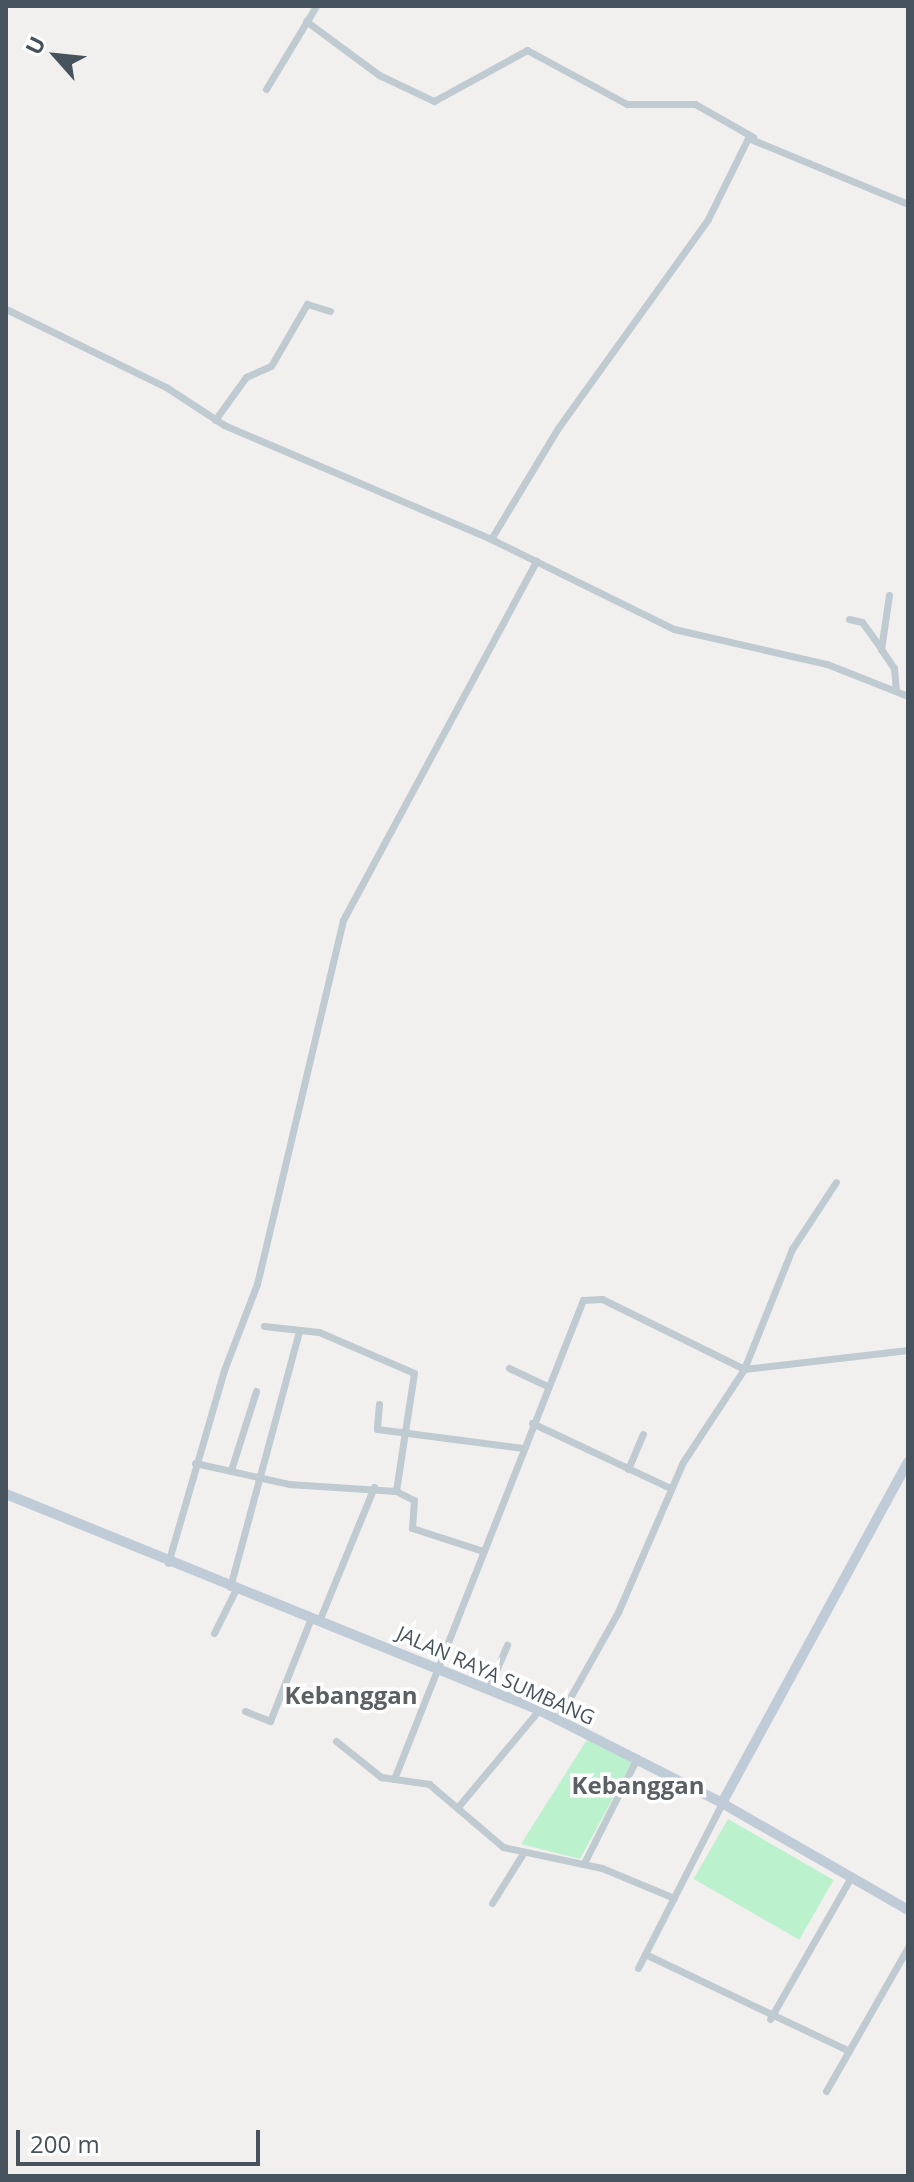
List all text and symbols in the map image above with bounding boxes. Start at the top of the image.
north arrow [16,16,96,96]
text: U [17,31,52,59]
street label: JALAN RAYA SUMBANG [393,1621,599,1729]
district label: Kebanggan [285,1681,417,1709]
district label: Kebanggan [572,1771,704,1799]
scale bar [20,2114,264,2164]
text: 200 m [30,2127,100,2160]

